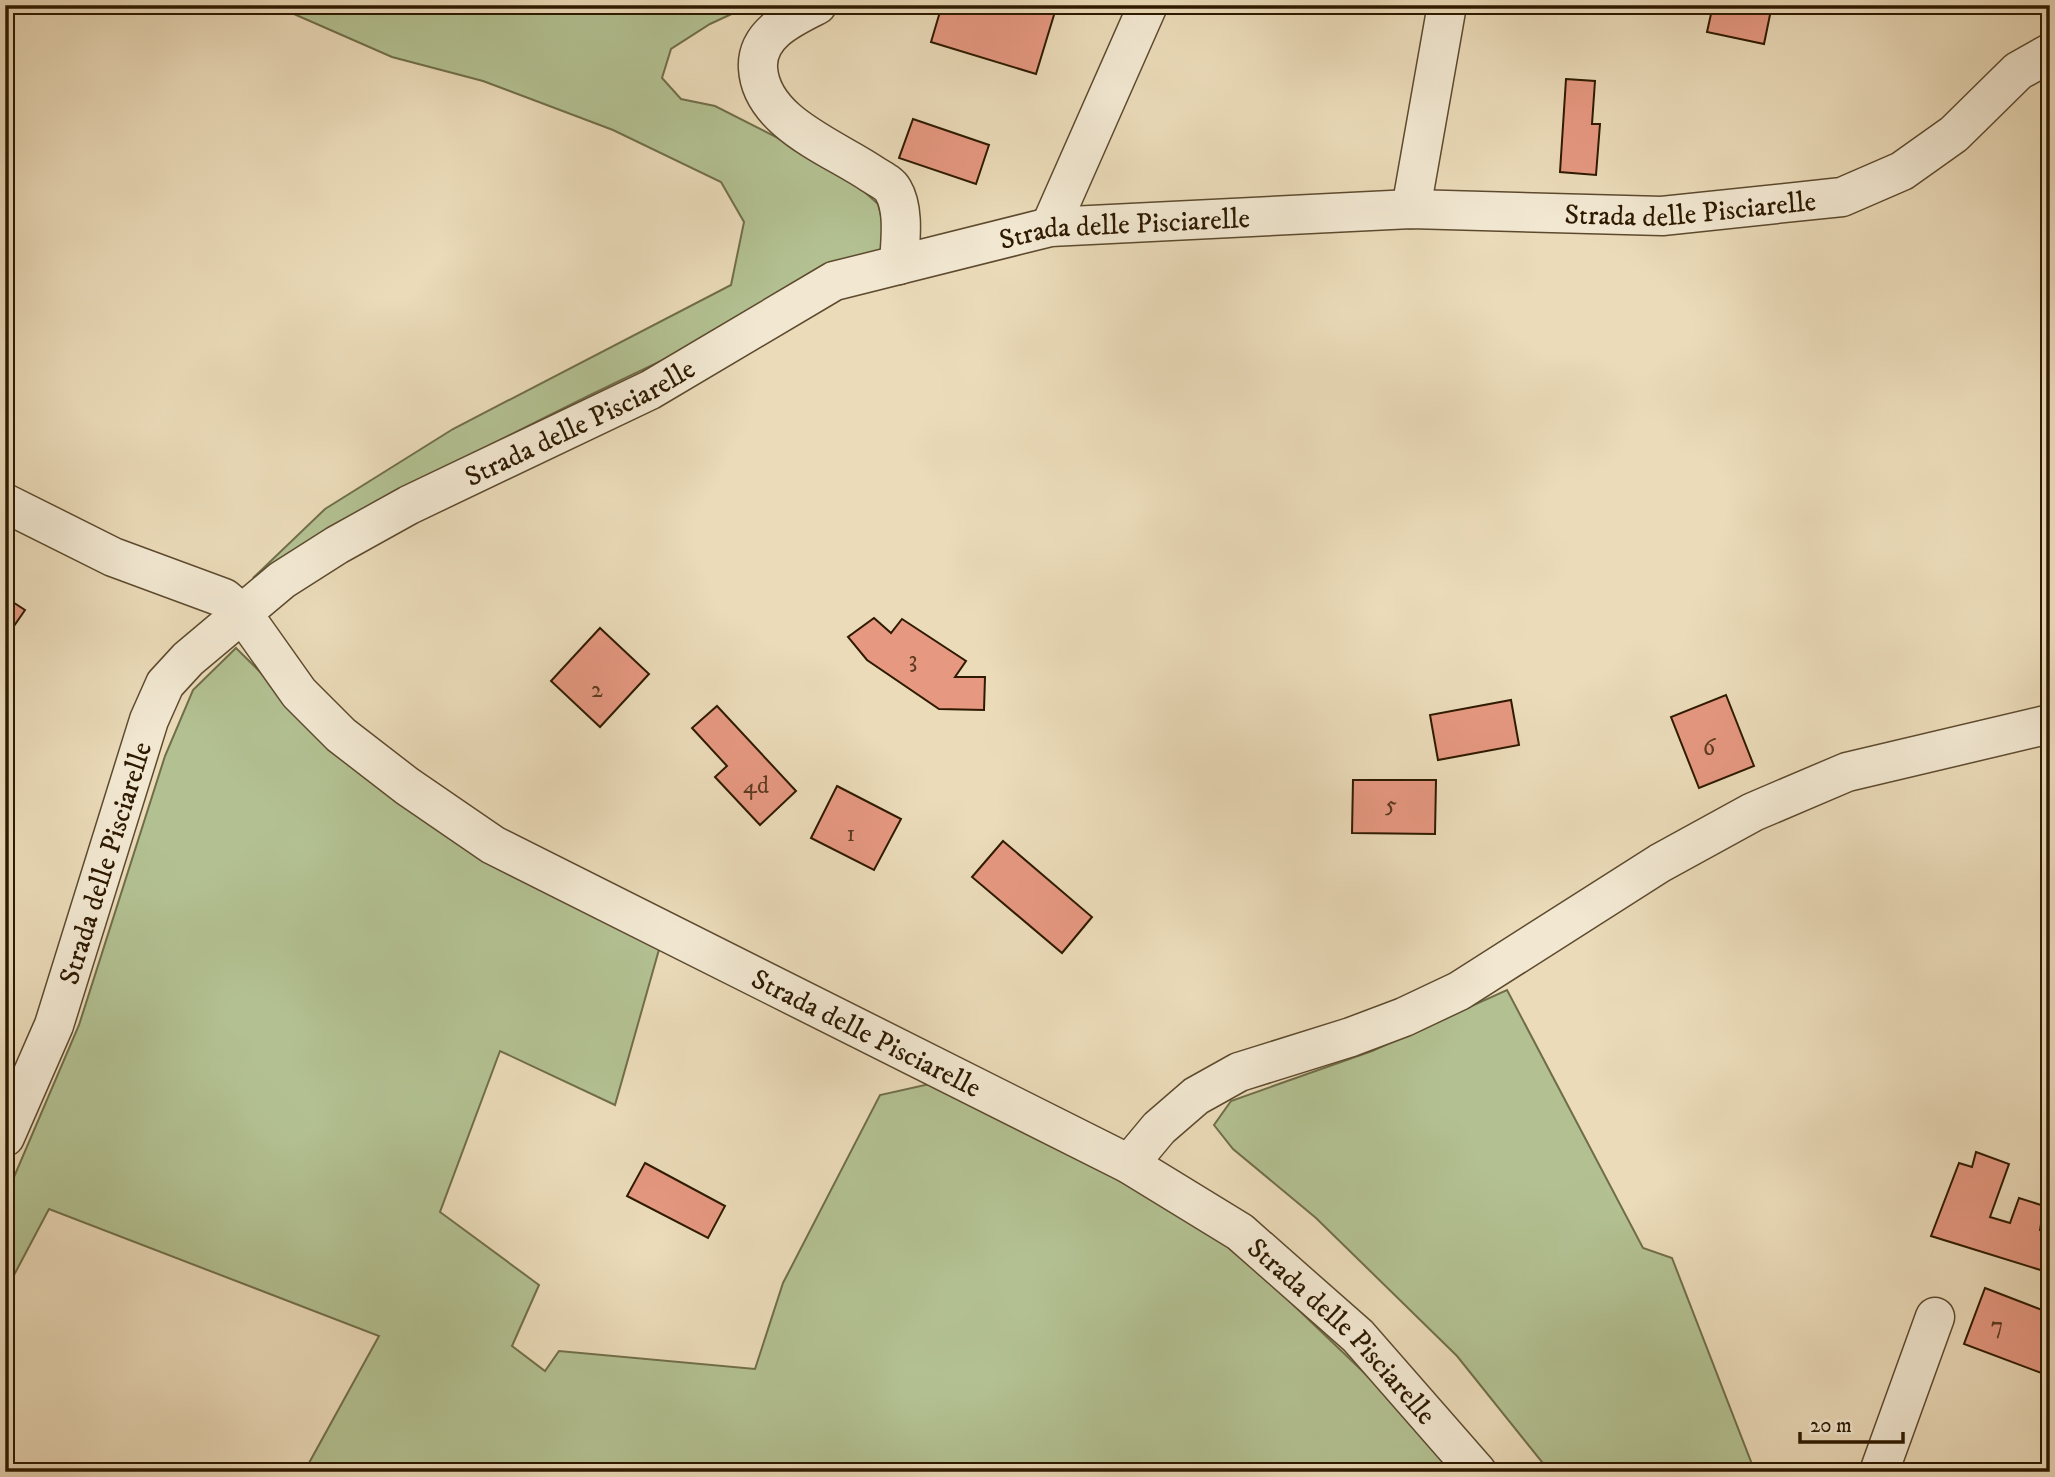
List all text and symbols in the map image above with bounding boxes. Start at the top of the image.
street label: Strada delle Pisciarelle [1564,184,1818,235]
street label: Strada delle Pisciarelle [996,201,1251,258]
street label: Strada delle Pisciarelle [459,351,702,495]
house number: 3 [909,645,917,675]
house number: 2 [591,675,603,705]
house number: 6 [1703,733,1717,763]
street label: Strada delle Pisciarelle [52,738,160,989]
house number: 4d [743,771,769,801]
house number: 5 [1385,790,1397,820]
house number: 1 [847,819,855,849]
street label: Strada delle Pisciarelle [746,962,987,1106]
street label: Strada delle Pisciarelle [1240,1231,1443,1432]
house number: 7 [1991,1311,2003,1341]
scale bar [1800,1400,1903,1444]
text: 20 m [1810,1413,1852,1439]

